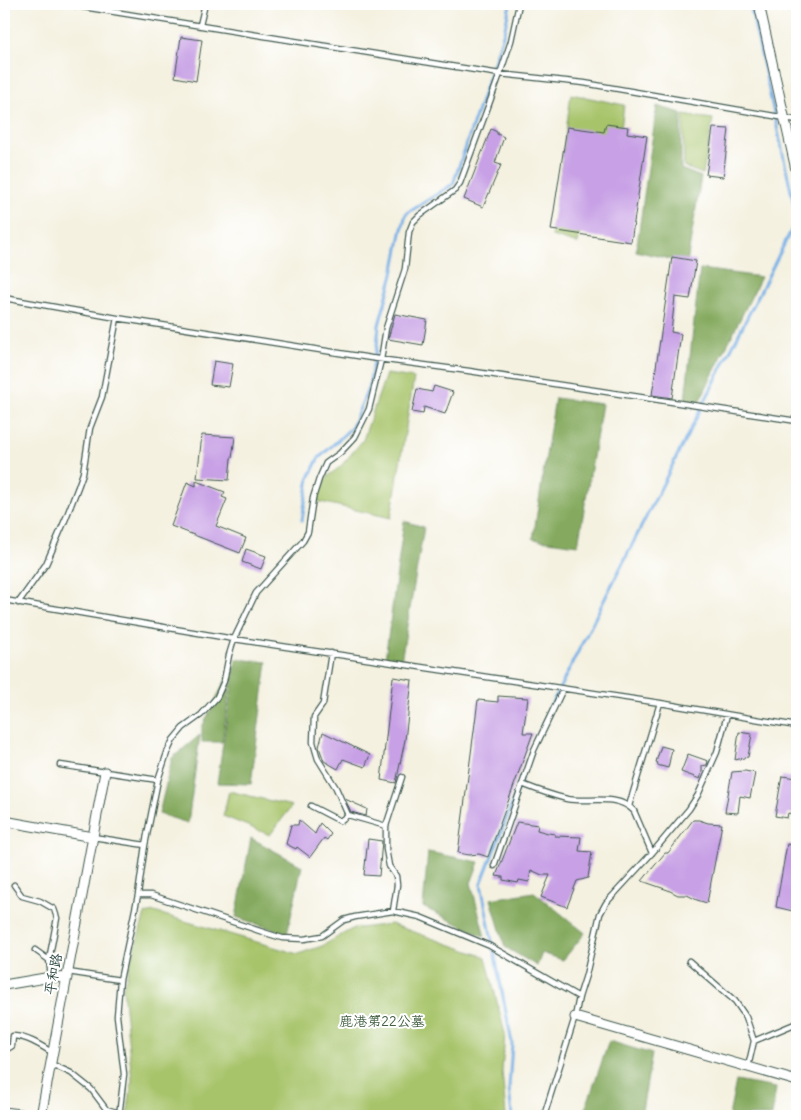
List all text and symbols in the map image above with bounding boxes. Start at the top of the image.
street label: 平和路 [40,952,66,996]
park label: 鹿港第22公墓 [339,1012,425,1030]

